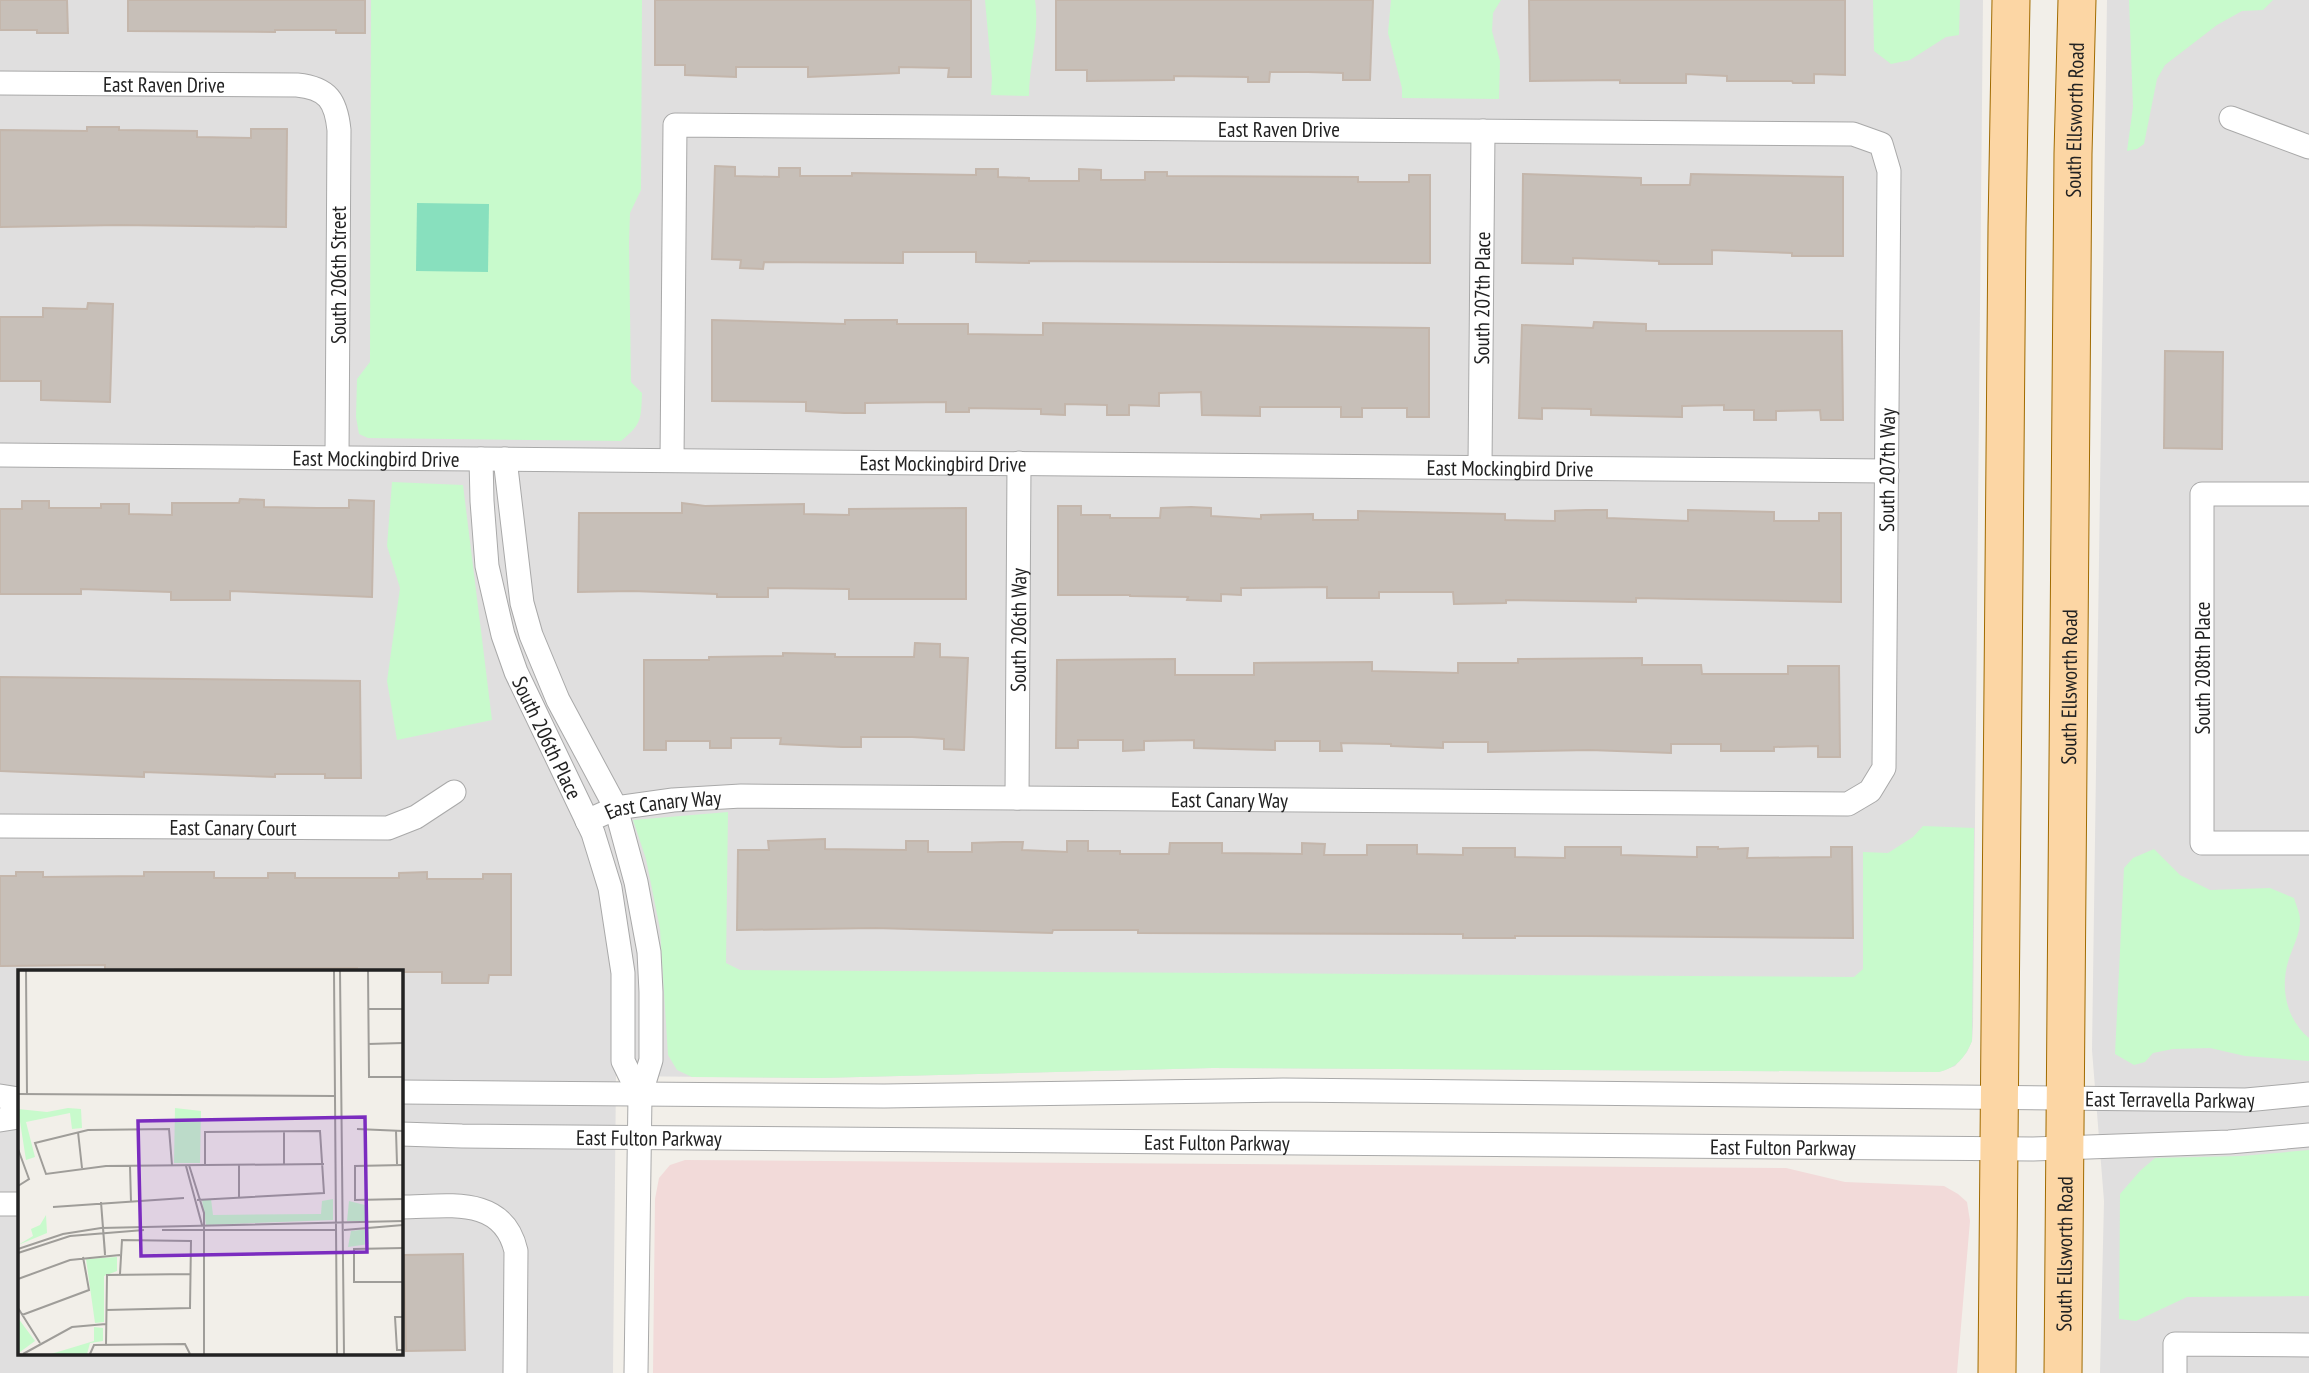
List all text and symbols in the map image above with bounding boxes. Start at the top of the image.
street label: South Ellsworth Road [2059,42,2089,198]
street label: East Raven Drive [103,70,225,98]
street label: East Raven Drive [1218,116,1340,143]
street label: South 206th Street [325,206,352,344]
street label: South 207th Place [1467,231,1496,365]
street label: South 207th Way [1872,408,1901,532]
street label: East Mockingbird Drive [292,444,460,472]
street label: East Mockingbird Drive [859,449,1027,477]
street label: East Mockingbird Drive [1426,454,1594,482]
street label: South 206th Way [1004,568,1032,692]
street label: South 208th Place [2189,601,2216,735]
street label: South Ellsworth Road [2054,609,2083,765]
street label: South 206th Place [506,672,588,804]
street label: East Canary Way [600,784,722,825]
street label: East Canary Way [1171,786,1288,813]
street label: East Canary Court [169,813,297,841]
inset map [18,970,402,1356]
street label: East Terravella Parkway [2085,1085,2256,1114]
street label: East Fulton Parkway [576,1123,722,1152]
street label: East Fulton Parkway [1144,1128,1290,1156]
street label: East Fulton Parkway [1710,1133,1856,1161]
street label: South Ellsworth Road [2050,1176,2078,1332]

